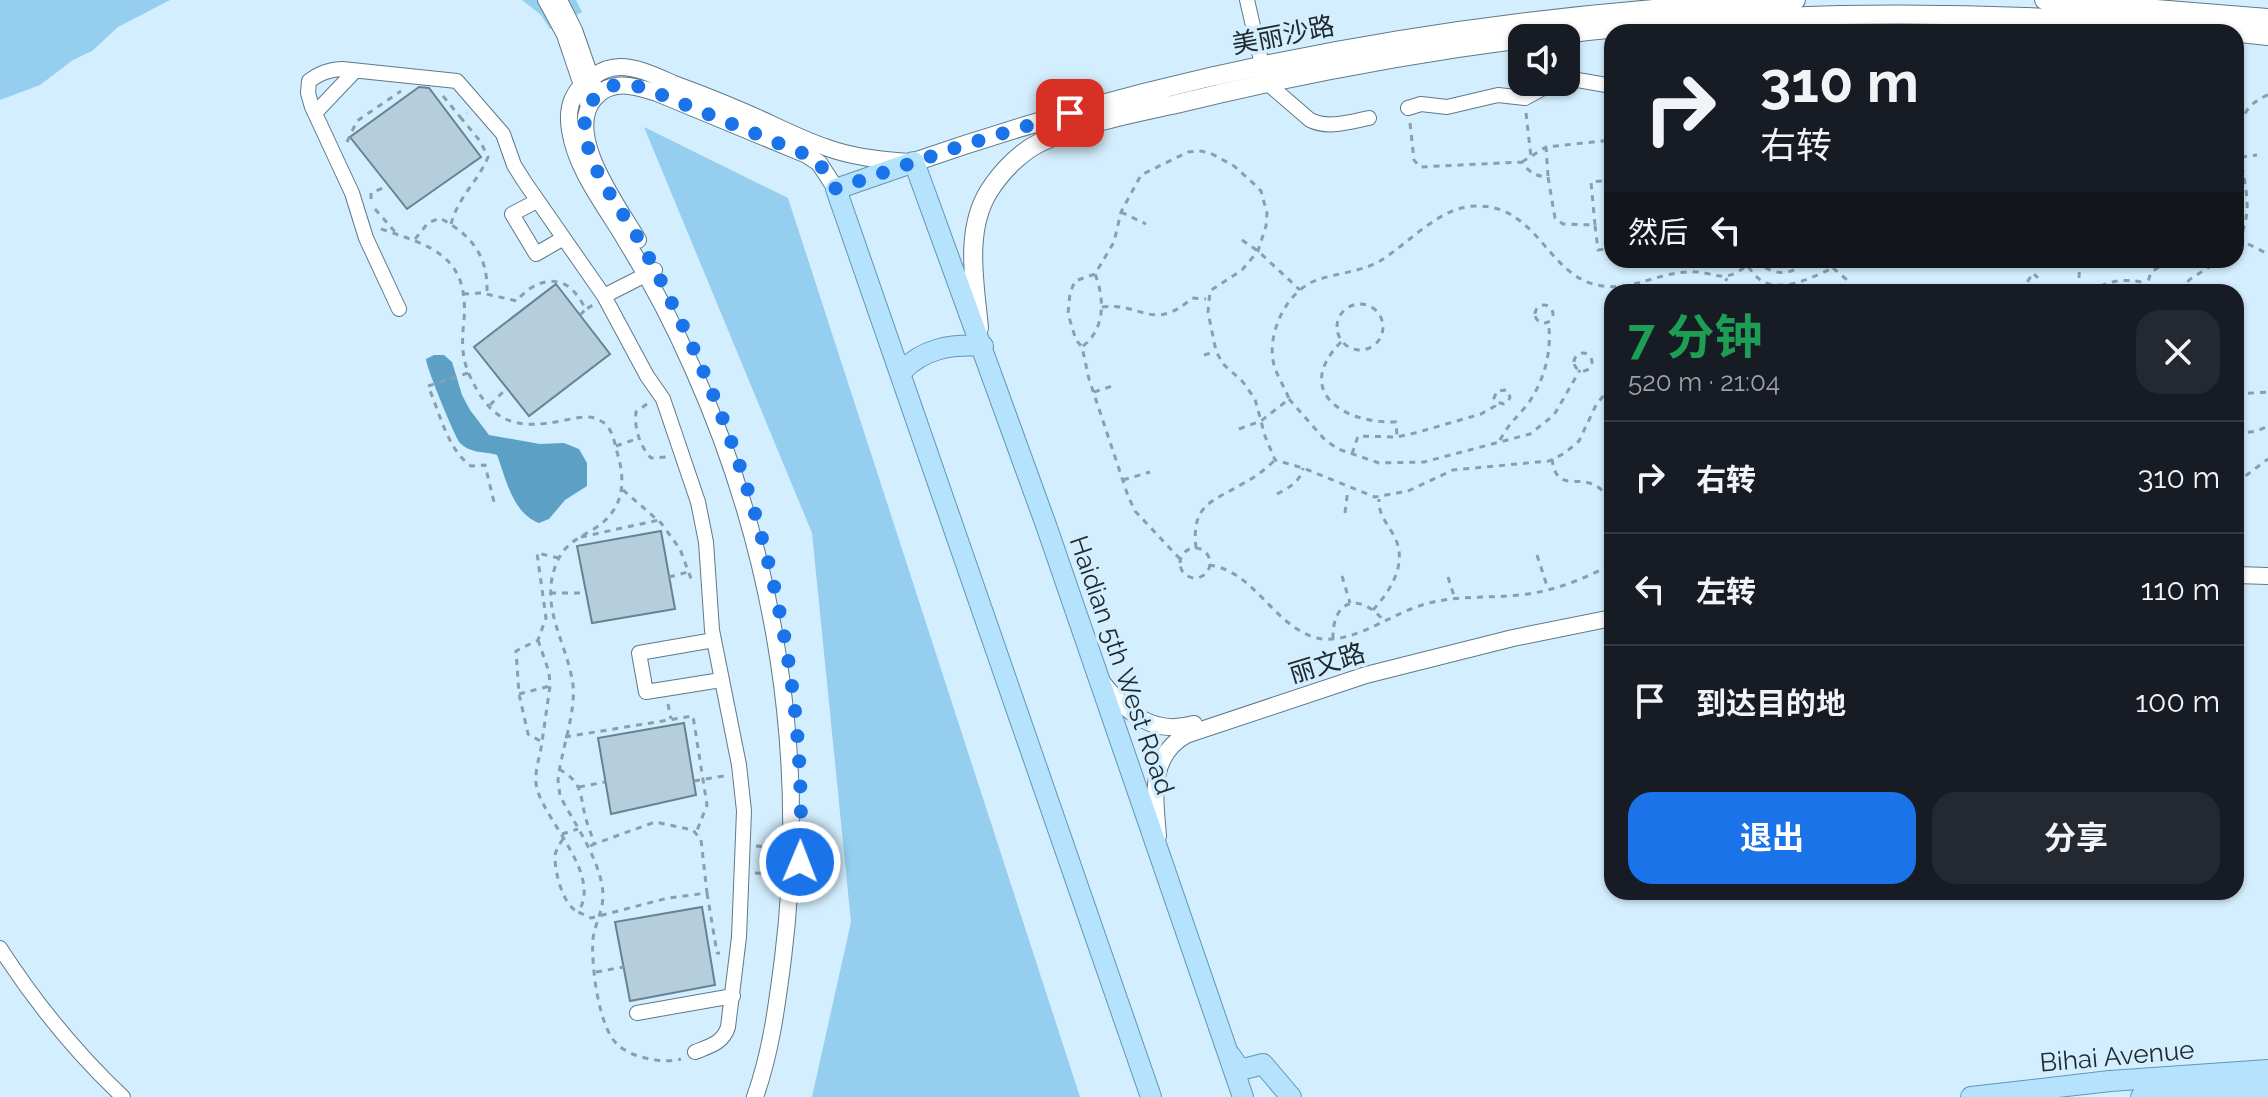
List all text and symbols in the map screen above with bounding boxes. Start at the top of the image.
street label: 美丽沙路 [1229,10,1337,60]
map controls [1508,24,1580,96]
button: sound [1508,24,1580,96]
text: 310 m [1760,49,1919,115]
icon: right [1628,56,1732,160]
pin [1036,79,1104,147]
icon: arrive [1048,91,1092,135]
text: 右转 [1760,124,1832,166]
icon: left [1704,208,1748,252]
text: 然后 [1628,215,1688,250]
text: 7 分钟 [1628,309,1762,365]
button: close [2136,310,2220,394]
text: 520 m · 21:04 [1628,367,1780,397]
icon: right [1628,455,1672,499]
text: 310 m [2138,460,2220,495]
text: 右转 [1696,462,1756,497]
street label: Haidian 5th West Road [1064,532,1180,798]
icon: left [1628,567,1672,611]
text: 110 m [2141,572,2220,607]
text: 左转 [1696,574,1756,609]
street label: 丽文路 [1285,637,1369,689]
icon: arrive [1628,679,1672,723]
text: 100 m [2135,684,2220,719]
text: 到达目的地 [1696,686,1846,721]
button: 退出 [1628,792,1916,884]
button: 分享 [1932,792,2220,884]
position arrow [758,820,842,904]
street label: Bihai Avenue [2038,1034,2196,1078]

